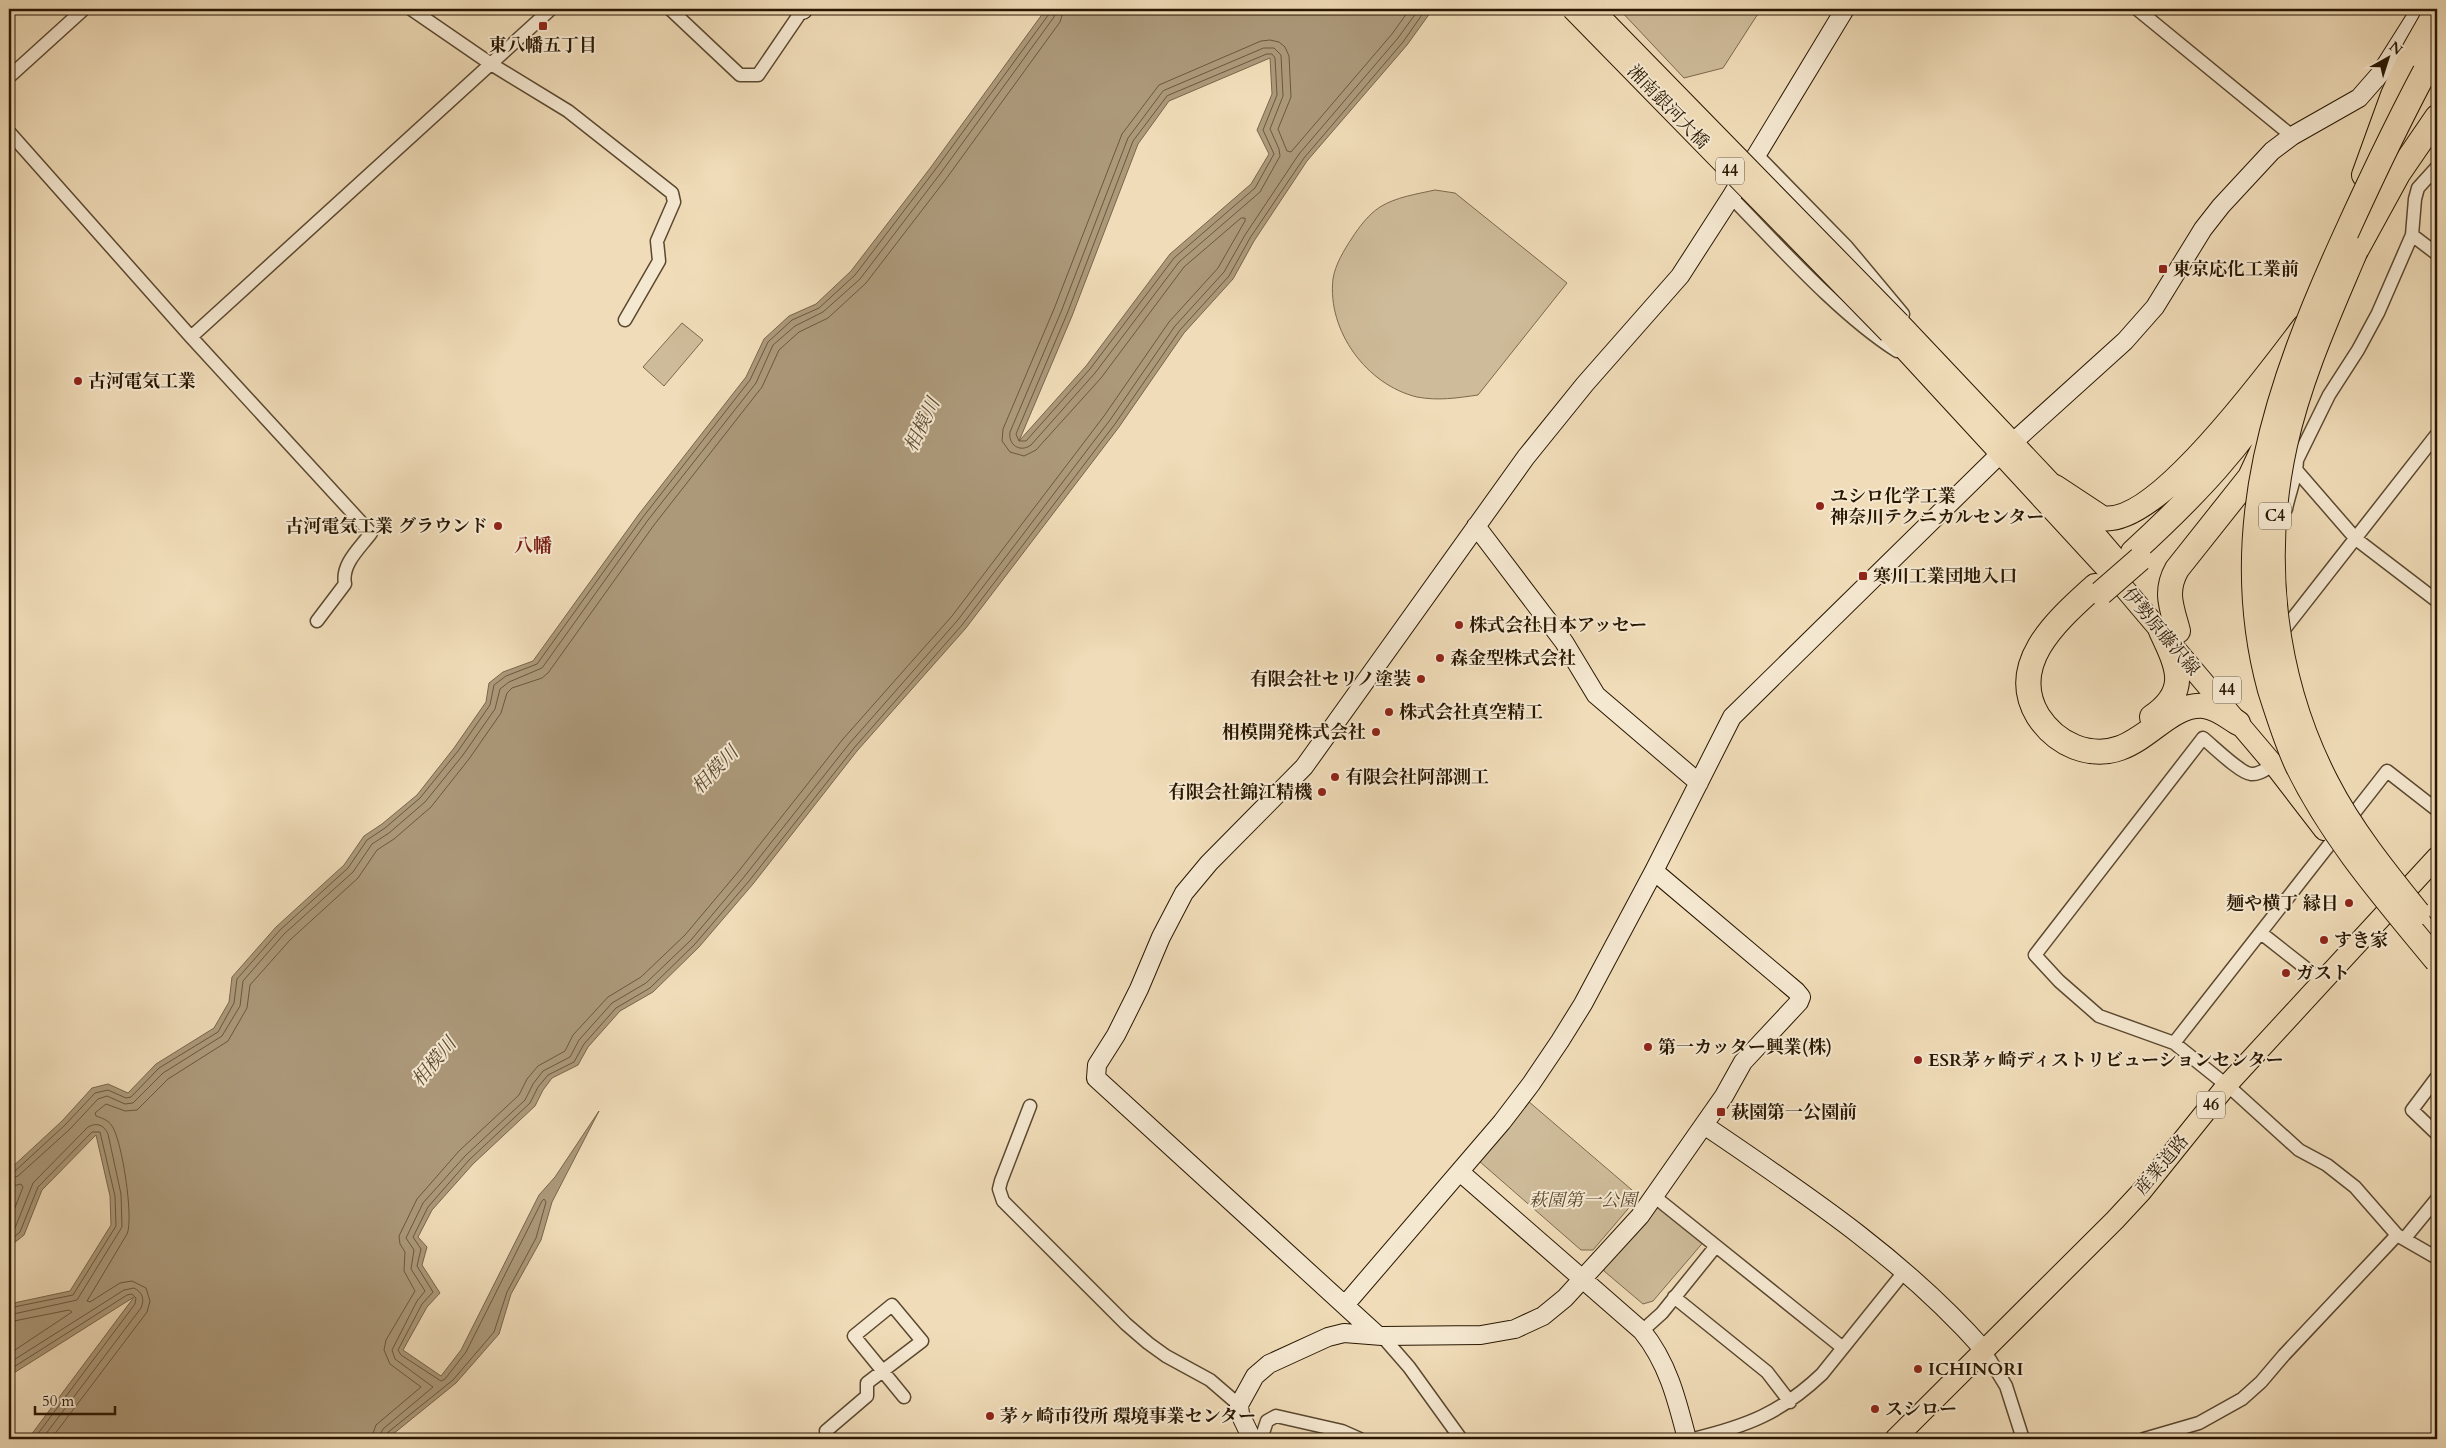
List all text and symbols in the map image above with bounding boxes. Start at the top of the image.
marker: 東八幡五丁目 [537,20,549,32]
north arrow [2364,32,2414,82]
place label: 東八幡五丁目 [489,33,597,58]
text: N [2385,37,2407,59]
street label: 湘南銀河大橋 [1621,59,1715,155]
road number: 44 [1716,158,1744,185]
place label: 東京応化工業前 [2173,257,2299,282]
marker: 東京応化工業前 [2157,263,2169,275]
place label: 古河電気工業 [88,369,196,394]
marker: 古河電気工業 [72,375,84,387]
water label: 相模川 [898,392,947,456]
place label: ユシロ化学工業 神奈川テクニカルセンター [1830,484,2044,530]
marker: ユシロ化学工業 神奈川テクニカルセンター [1814,500,1826,512]
road number: C4 [2259,502,2291,530]
place label: 古河電気工業 グラウンド [285,514,488,539]
marker: 古河電気工業 グラウンド [492,520,504,532]
district label: 八幡 [514,533,552,559]
place label: 寒川工業団地入口 [1873,564,2017,589]
marker: 寒川工業団地入口 [1857,570,1869,582]
street label: 伊勢原藤沢線 [2117,583,2205,681]
place label: 株式会社日本アッセー [1469,613,1647,638]
marker: 株式会社日本アッセー [1453,619,1465,631]
place label: 森金型株式会社 [1450,646,1576,671]
marker: 森金型株式会社 [1434,652,1446,664]
place label: 有限会社セリノ塗装 [1250,667,1411,692]
marker: 有限会社セリノ塗装 [1415,673,1427,685]
road number: 44 [2213,676,2241,704]
place label: 株式会社真空精工 [1399,700,1543,725]
marker: 株式会社真空精工 [1383,706,1395,718]
place label: 相模開発株式会社 [1222,720,1366,745]
marker: 相模開発株式会社 [1370,726,1382,738]
water label: 相模川 [686,739,746,800]
place label: 有限会社阿部測工 [1345,765,1489,790]
marker: 有限会社阿部測工 [1329,771,1341,783]
place label: 有限会社錦江精機 [1168,780,1312,805]
marker: 有限会社錦江精機 [1316,786,1328,798]
place label: 麺や横丁 縁日 [2226,891,2339,916]
marker: 麺や横丁 縁日 [2343,897,2355,909]
place label: すき家 [2334,928,2388,953]
marker: すき家 [2318,934,2330,946]
place label: ガスト [2296,961,2350,986]
marker: ガスト [2280,967,2292,979]
water label: 相模川 [406,1030,464,1092]
place label: 第一カッター興業(株) [1658,1035,1832,1060]
marker: 第一カッター興業(株) [1642,1041,1654,1053]
place label: ESR茅ヶ崎ディストリビューションセンター [1928,1048,2283,1073]
marker: ESR茅ヶ崎ディストリビューションセンター [1912,1054,1924,1066]
road number: 46 [2197,1092,2225,1118]
place label: 萩園第一公園前 [1731,1100,1857,1125]
marker: 萩園第一公園前 [1715,1106,1727,1118]
street label: 産業道路 [2129,1129,2195,1201]
park label: 萩園第一公園 [1529,1188,1640,1213]
place label: ICHINORI [1928,1357,2024,1382]
marker: ICHINORI [1912,1363,1924,1375]
scale bar [35,1383,115,1415]
text: 50 m [42,1391,74,1411]
place label: スシロー [1885,1397,1957,1422]
marker: スシロー [1869,1403,1881,1415]
place label: 茅ヶ崎市役所 環境事業センター [1000,1404,1256,1429]
marker: 茅ヶ崎市役所 環境事業センター [984,1410,996,1422]

